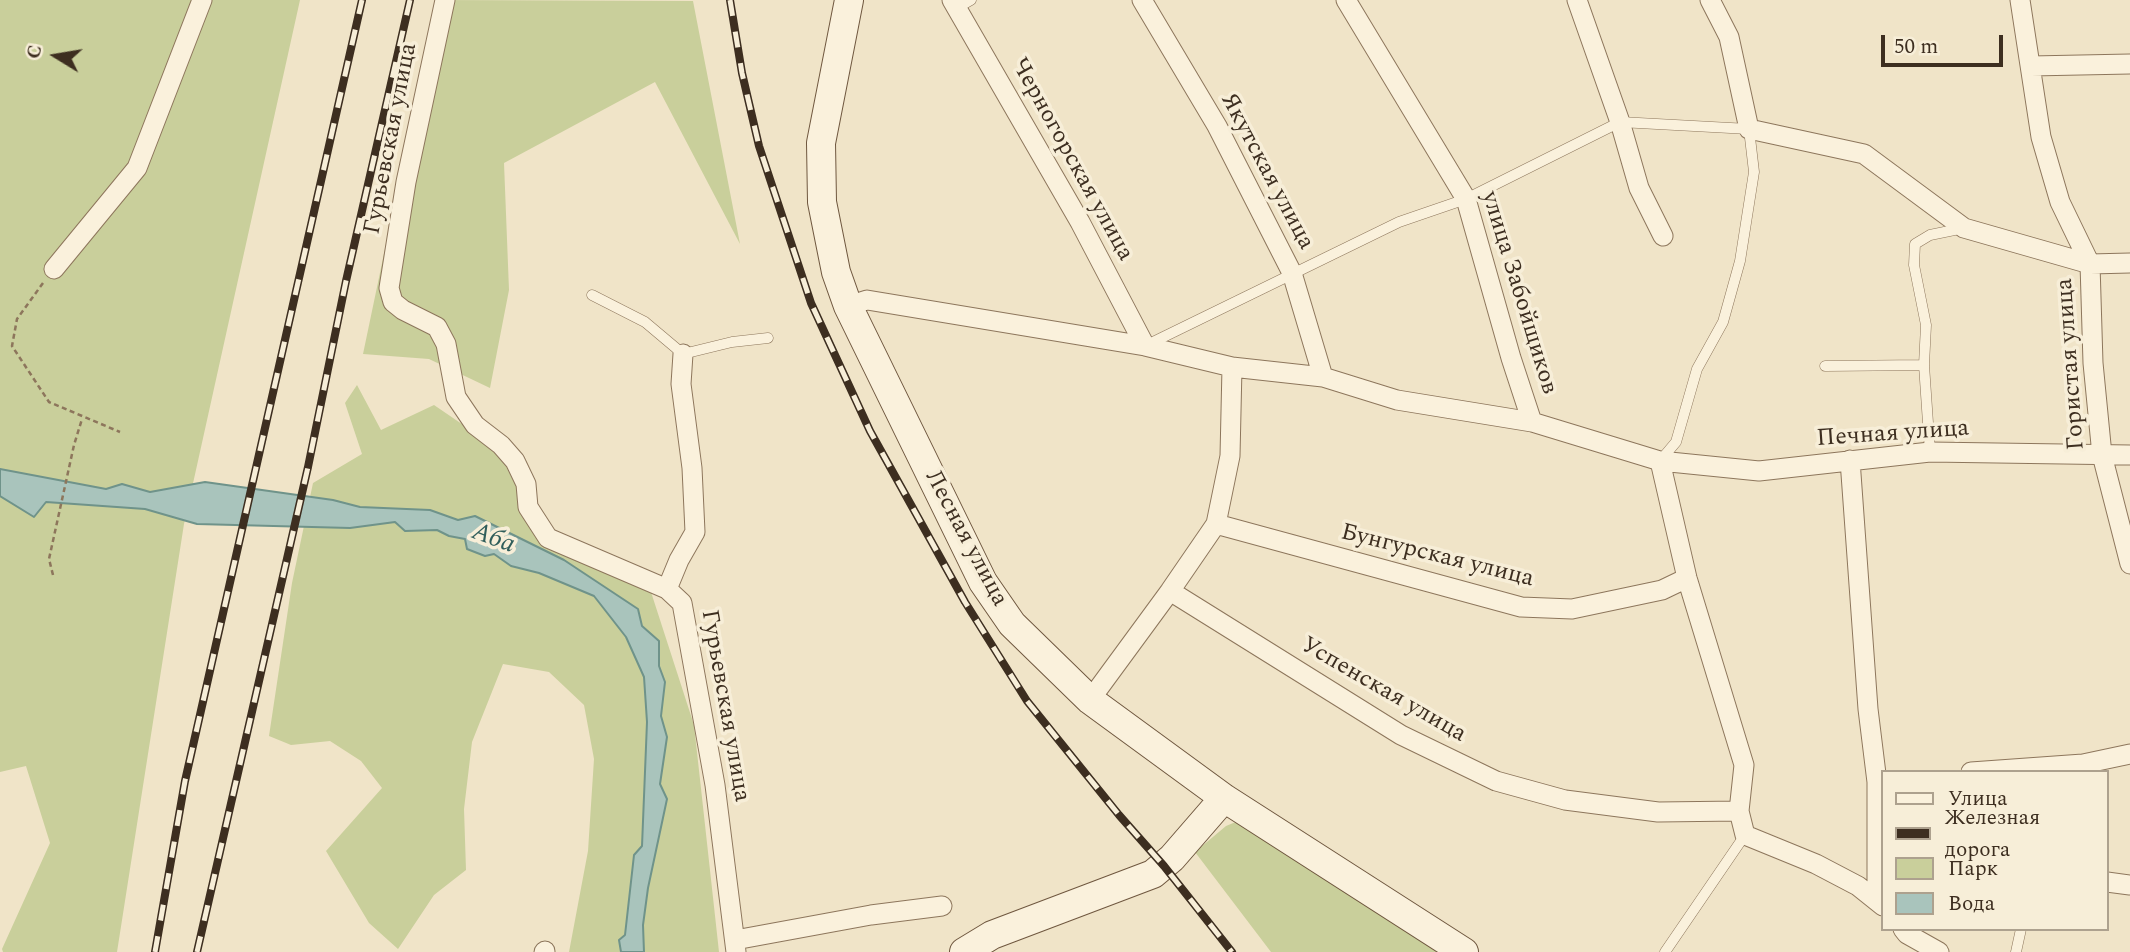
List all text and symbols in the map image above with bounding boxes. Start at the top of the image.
north arrow [21,21,91,91]
scale bar [1885,21,2008,65]
text: 50 m [1894,31,1938,63]
street label: Гурьевская улица [359,41,425,237]
text: С [19,43,50,61]
street label: Черногорская улица [1003,54,1139,266]
street label: Якутская улица [1213,89,1319,255]
street label: улица Забойщиков [1473,188,1563,398]
street label: Гористая улица [2052,277,2092,451]
street label: Печная улица [1816,415,1970,455]
street label: Лесная улица [917,466,1013,612]
water label: Аба [467,518,519,562]
street label: Бунгурская улица [1338,519,1536,595]
street label: Гурьевская улица [693,608,755,804]
street label: Успенская улица [1295,632,1471,750]
legend [1882,770,2109,931]
text: Улица [1948,783,2007,815]
text: Железная дорога [1945,802,2040,866]
text: Парк [1948,853,1998,885]
text: Вода [1948,888,1995,920]

